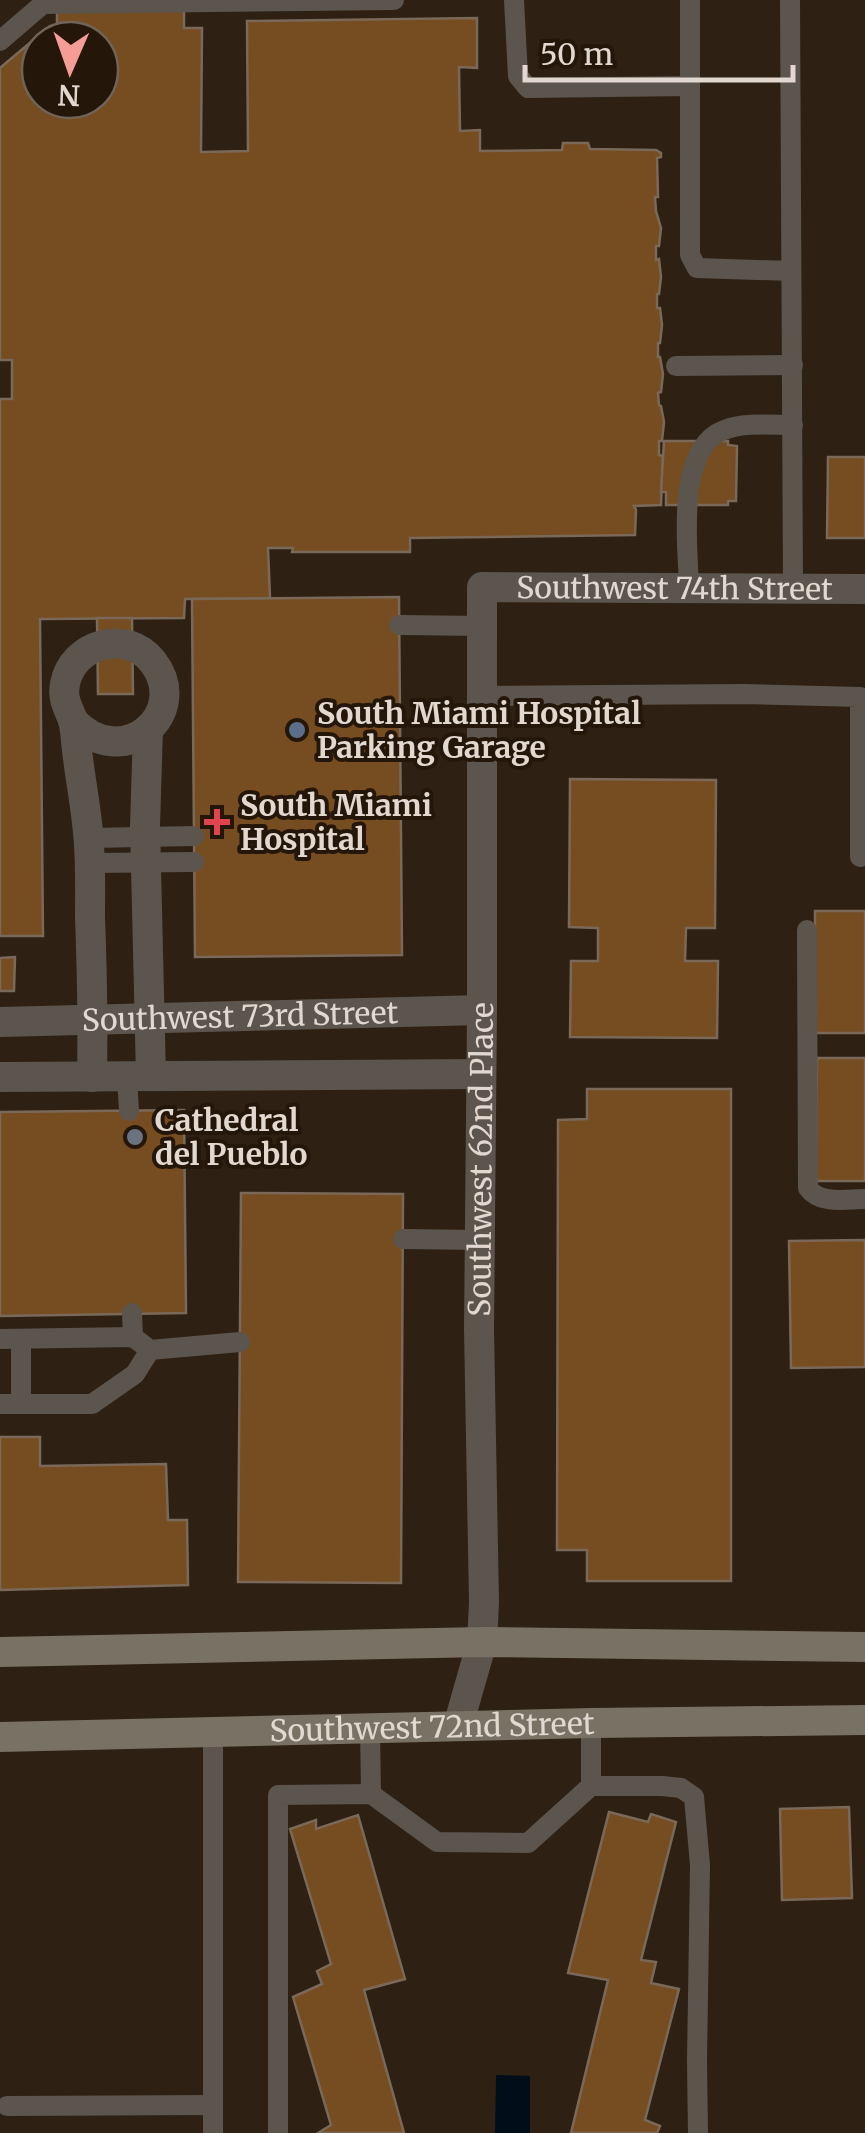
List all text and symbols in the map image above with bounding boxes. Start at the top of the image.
north arrow [20,20,120,120]
scale bar [525,20,792,82]
text: 50 m [540,35,613,73]
text: N [57,77,81,113]
street label: Southwest 74th Street [516,568,833,608]
place label: South Miami Hospital Parking Garage [317,694,641,766]
marker: South Miami Hospital Parking Garage [286,719,308,741]
place label: South Miami Hospital [240,786,432,858]
marker: South Miami Hospital [204,809,230,835]
street label: Southwest 73rd Street [81,993,399,1039]
street label: Southwest 62nd Place [460,1002,501,1317]
place label: Cathedral del Pueblo [155,1101,307,1173]
marker: Cathedral del Pueblo [124,1126,146,1148]
street label: Southwest 72nd Street [269,1704,595,1750]

